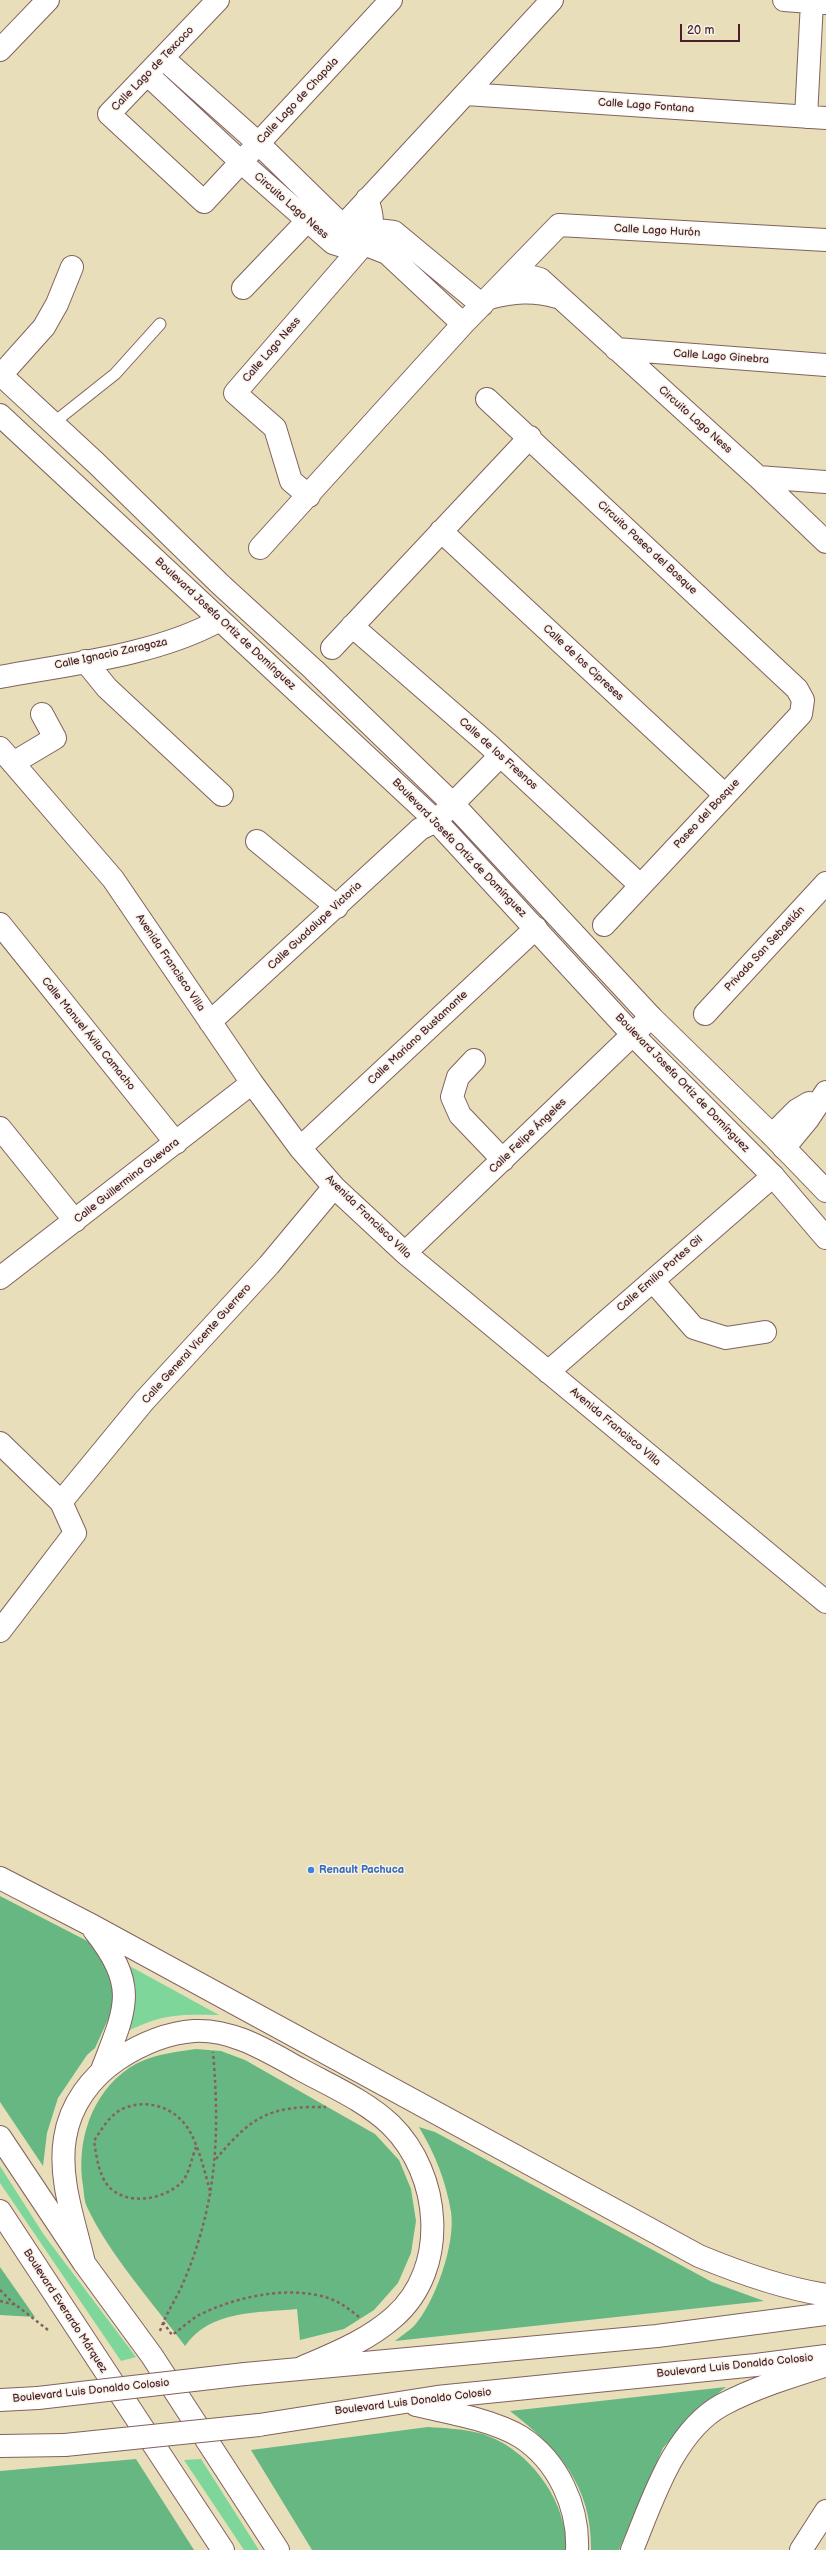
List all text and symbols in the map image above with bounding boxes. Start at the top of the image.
scale bar [682,16,742,42]
text: 20 m [687,23,714,38]
street label: Calle Lago de Texcoco [109,24,197,114]
street label: Calle Lago de Chapala [255,55,341,147]
street label: Calle Lago Fontana [597,96,695,116]
street label: Circuito Lago Ness [251,170,331,242]
street label: Calle Lago Hurón [613,222,701,240]
street label: Calle Lago Ness [240,315,304,385]
street label: Calle Lago Ginebra [673,347,769,367]
street label: Circuito Lago Ness [655,383,735,457]
street label: Circuito Paseo del Bosque [594,498,700,598]
street label: Boulevard Josefa Ortiz de Domínguez [152,555,298,693]
street label: Calle de los Cipreses [540,622,626,704]
street label: Calle Ignacio Zaragoza [53,636,169,672]
street label: Calle de los Fresnos [456,715,540,793]
street label: Boulevard Josefa Ortiz de Domínguez [389,776,529,920]
street label: Paseo del Bosque [671,776,743,852]
street label: Calle Guadalupe Victoria [265,879,365,973]
street label: Privada San Sebastián [722,904,808,994]
street label: Avenida Francisco Villa [133,912,207,1014]
street label: Calle Manuel Ávila Camacho [38,975,138,1093]
street label: Calle Mariano Bustamante [365,988,471,1088]
street label: Boulevard Josefa Ortiz de Domínguez [612,1011,752,1155]
street label: Calle Felipe Ángeles [487,1096,569,1176]
street label: Calle Guillermina Guevara [72,1136,182,1226]
street label: Avenida Francisco Villa [322,1172,414,1262]
street label: Calle Emilio Portes Gil [614,1233,706,1315]
street label: Calle General Vicente Guerrero [140,1281,254,1407]
street label: Avenida Francisco Villa [567,1385,663,1469]
place label: Renault Pachuca [319,1863,404,1877]
marker: Renault Pachuca [306,1865,316,1875]
street label: Boulevard Everardo Márquez [20,2247,110,2375]
street label: Boulevard Luis Donaldo Colosio [656,2351,814,2381]
street label: Boulevard Luis Donaldo Colosio [12,2376,170,2406]
street label: Boulevard Luis Donaldo Colosio [334,2386,492,2418]

